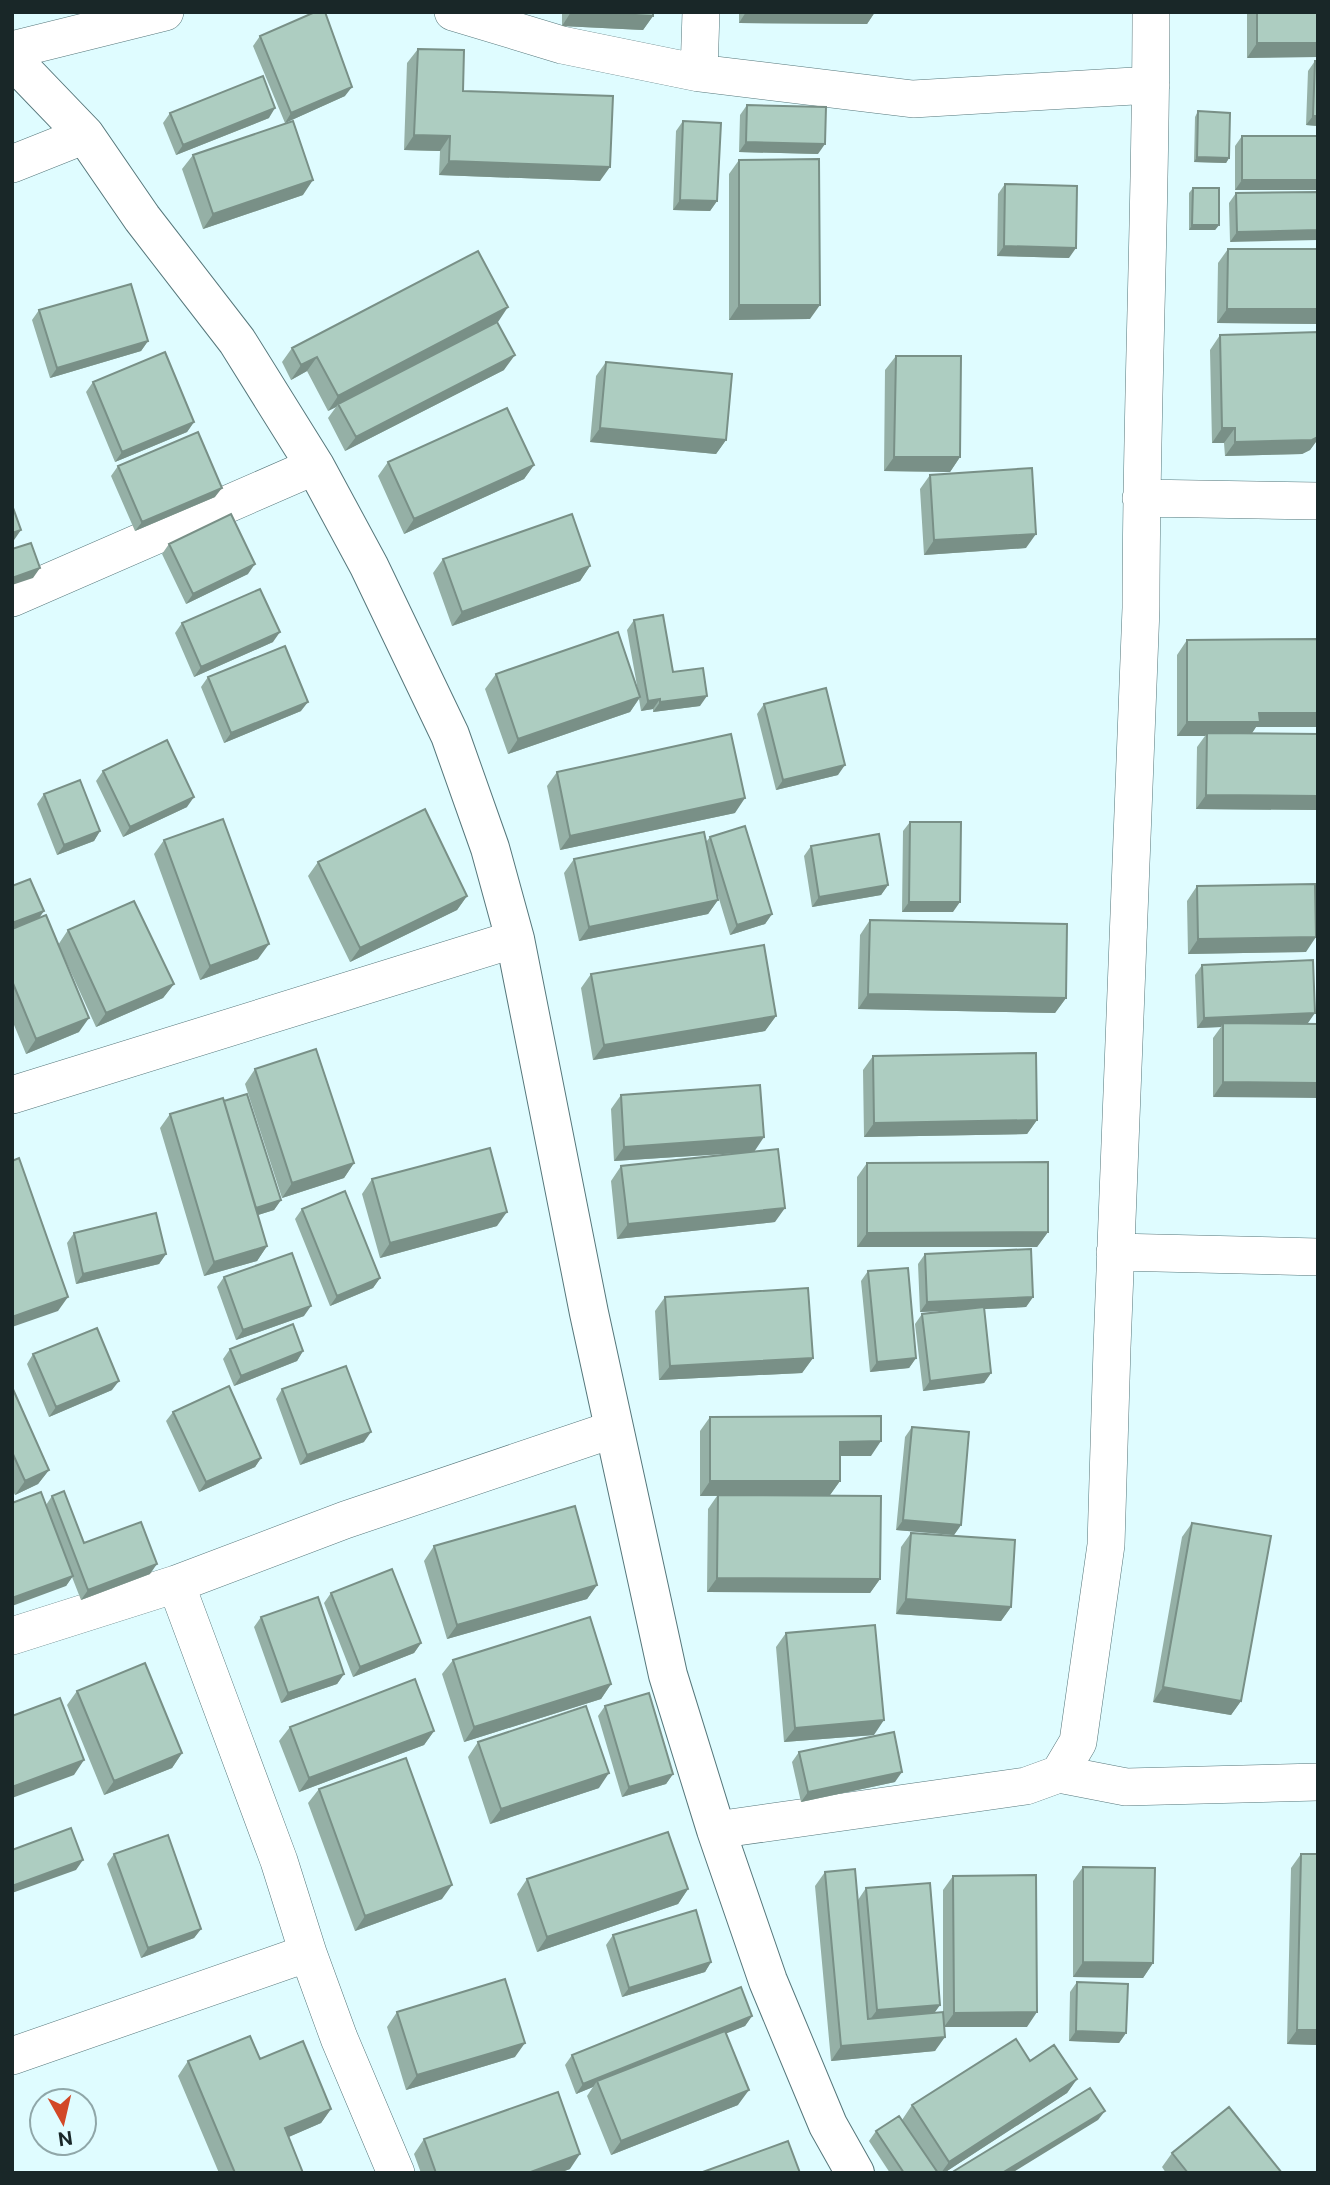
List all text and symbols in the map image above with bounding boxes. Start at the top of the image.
north arrow [28,2087,98,2157]
text: N [56,2127,74,2151]

